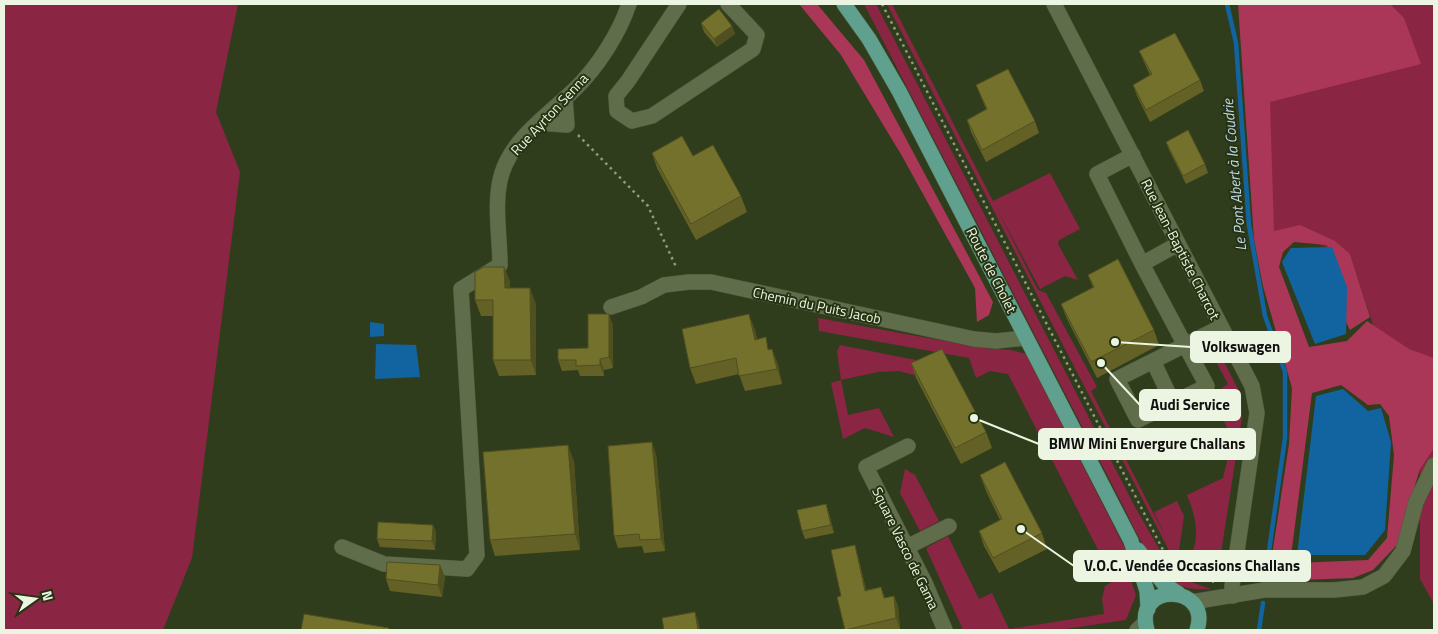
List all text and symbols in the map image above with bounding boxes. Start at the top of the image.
street label: Rue Ayrton Senna [505,68,593,160]
water label: Le Pont Abert à la Coudrie [1216,97,1252,252]
street label: Rue Jean-Baptiste Charcot [1136,175,1226,323]
street label: Route de Cholet [961,224,1023,317]
street label: Chemin du Puits Jacob [751,281,883,329]
callout: Volkswagen [1191,332,1290,362]
text: Volkswagen [1202,335,1280,358]
callout: Audi Service [1140,390,1240,420]
text: Audi Service [1150,393,1230,416]
callout: BMW Mini Envergure Challans [1039,429,1255,459]
text: BMW Mini Envergure Challans [1049,432,1245,455]
street label: Square Vasco de Gama [867,483,945,613]
callout: V.O.C. Vendée Occasions Challans [1074,551,1310,581]
text: V.O.C. Vendée Occasions Challans [1084,554,1300,577]
north arrow [10,574,60,624]
text: N [37,588,59,603]

